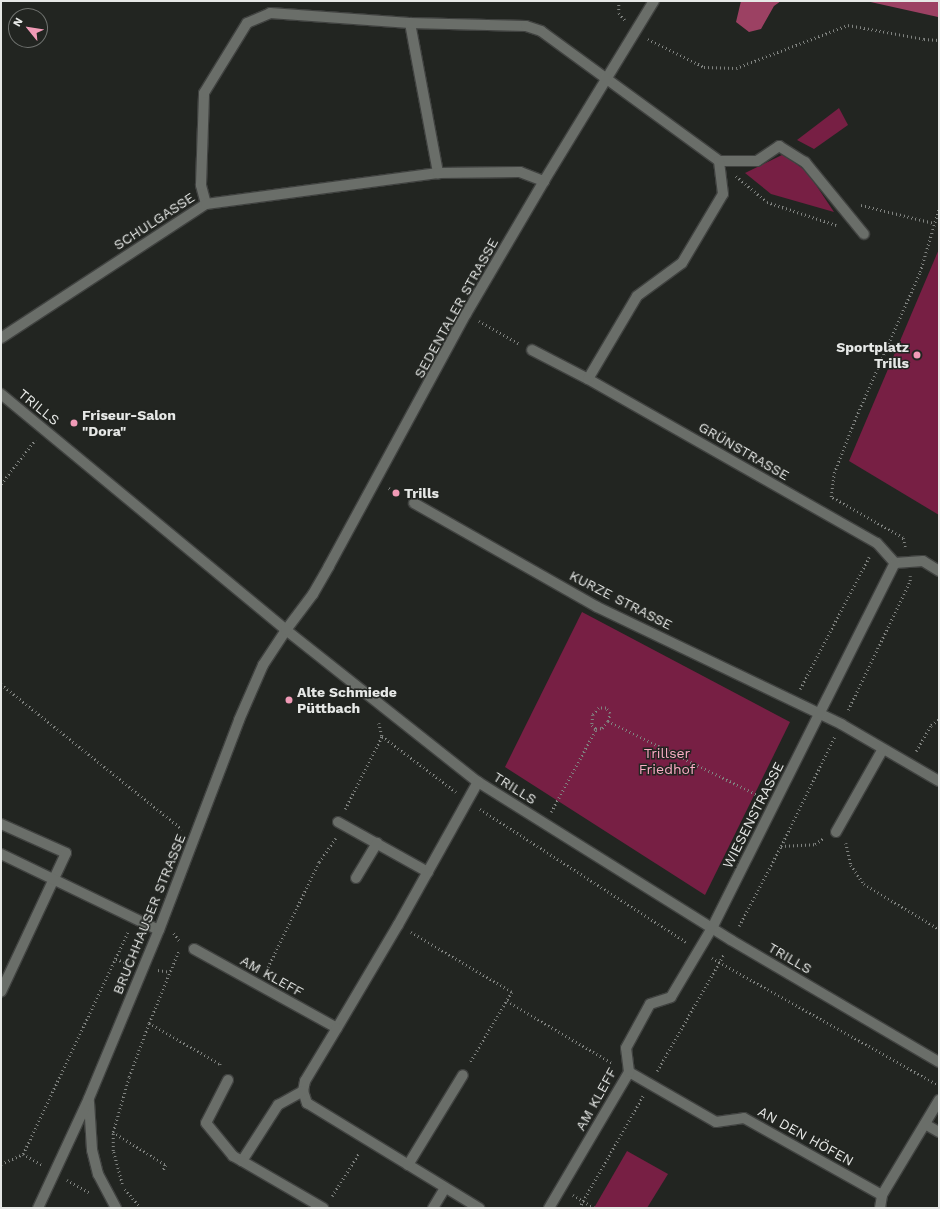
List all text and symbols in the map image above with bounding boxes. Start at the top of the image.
north arrow [8,8,48,48]
text: N [10,15,26,29]
street label: SCHULGASSE [110,189,198,253]
street label: SEDENTALER STRASSE [411,235,501,381]
place label: Sportplatz Trills [836,339,909,372]
marker: Sportplatz Trills [912,350,922,360]
street label: TRILLS [15,385,63,429]
place label: Friseur-Salon "Dora" [82,407,176,440]
marker: Friseur-Salon "Dora" [69,418,79,428]
street label: GRÜNSTRASSE [696,418,792,484]
place label: Trills [404,485,439,501]
marker: Trills [391,488,401,498]
street label: KURZE STRASSE [567,567,675,633]
place label: Alte Schmiede Püttbach [297,684,397,716]
marker: Alte Schmiede Püttbach [284,695,294,705]
park label: Trillser Friedhof [639,745,695,778]
street label: WIESENSTRASSE [719,759,787,871]
street label: TRILLS [490,768,540,808]
street label: BRUCHHAUSER STRASSE [109,831,189,997]
street label: TRILLS [765,939,815,977]
street label: AM KLEFF [238,952,306,1000]
street label: AM KLEFF [572,1065,620,1133]
street label: AN DEN HÖFEN [755,1103,857,1169]

